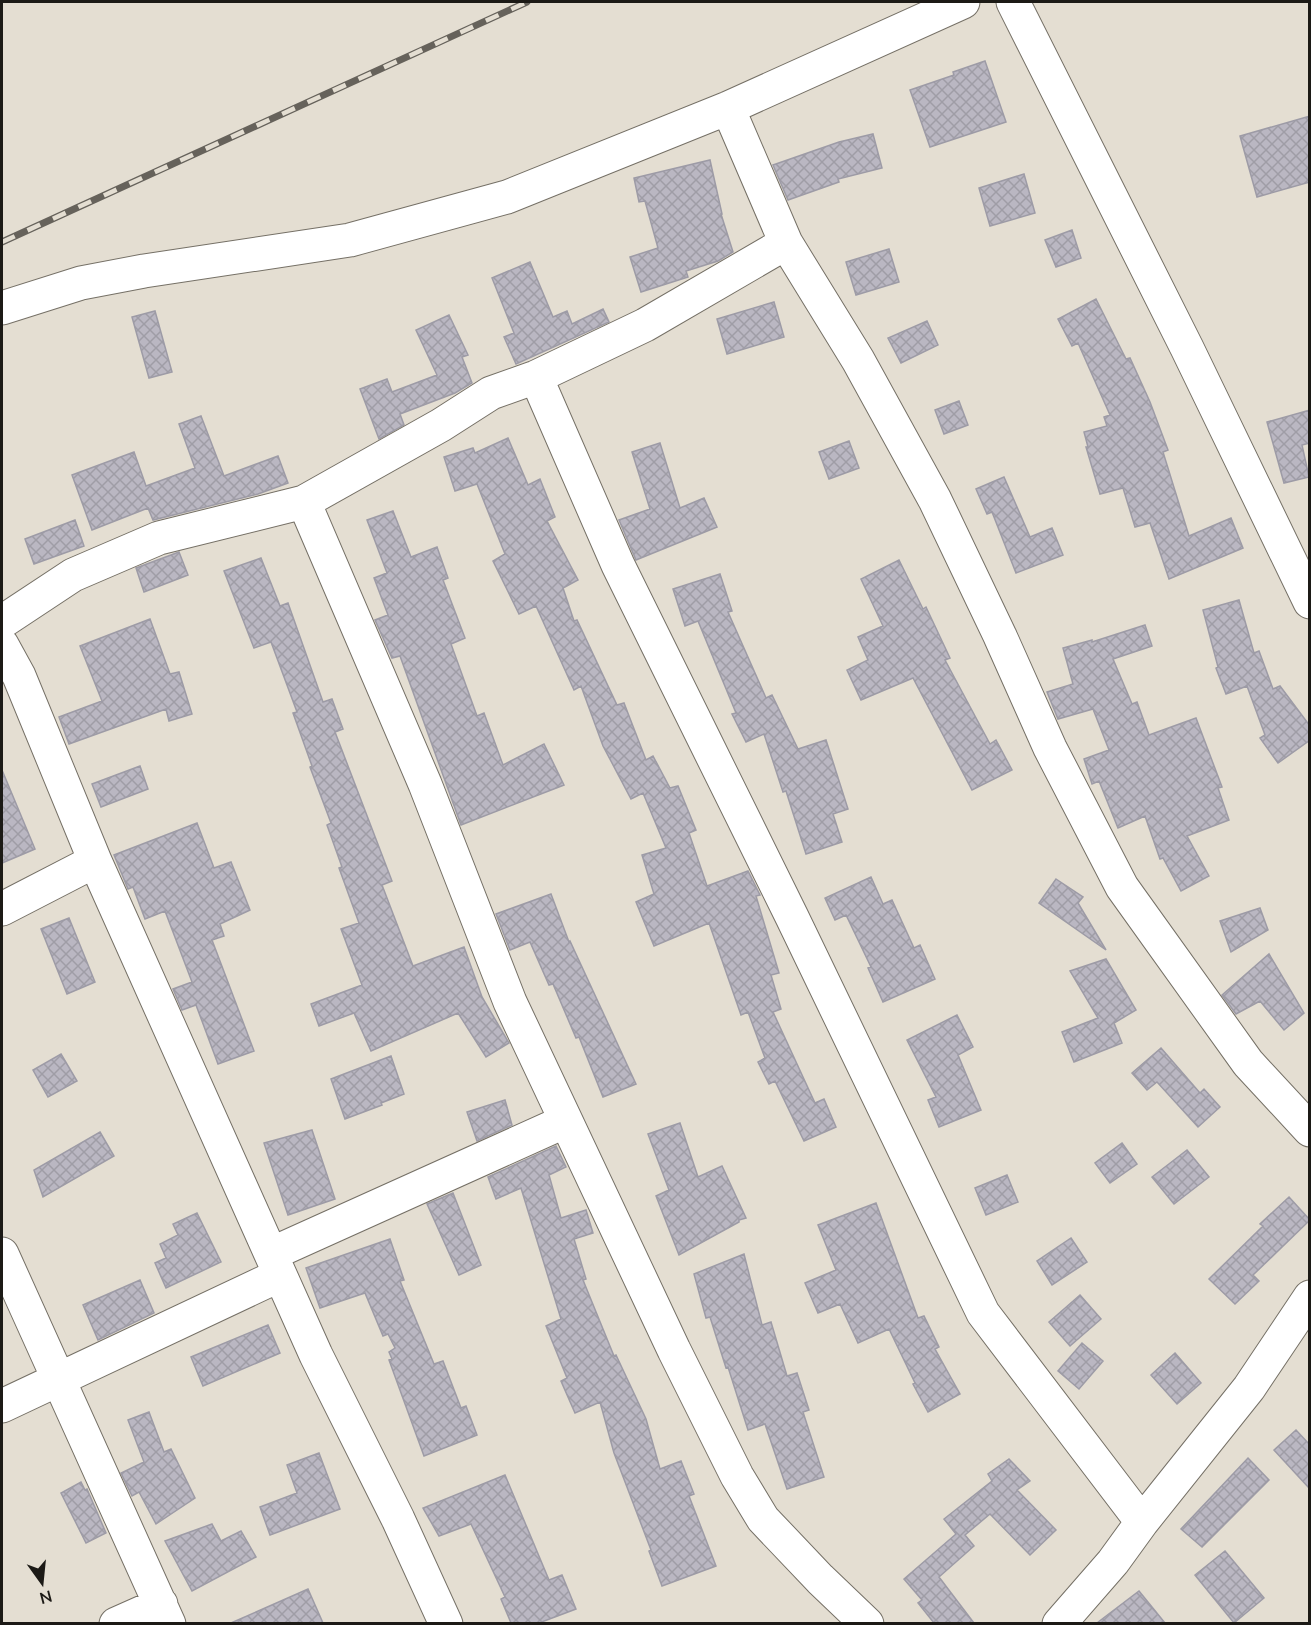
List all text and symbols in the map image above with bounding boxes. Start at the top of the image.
north arrow [12,1553,72,1613]
text: N [37,1586,54,1609]

